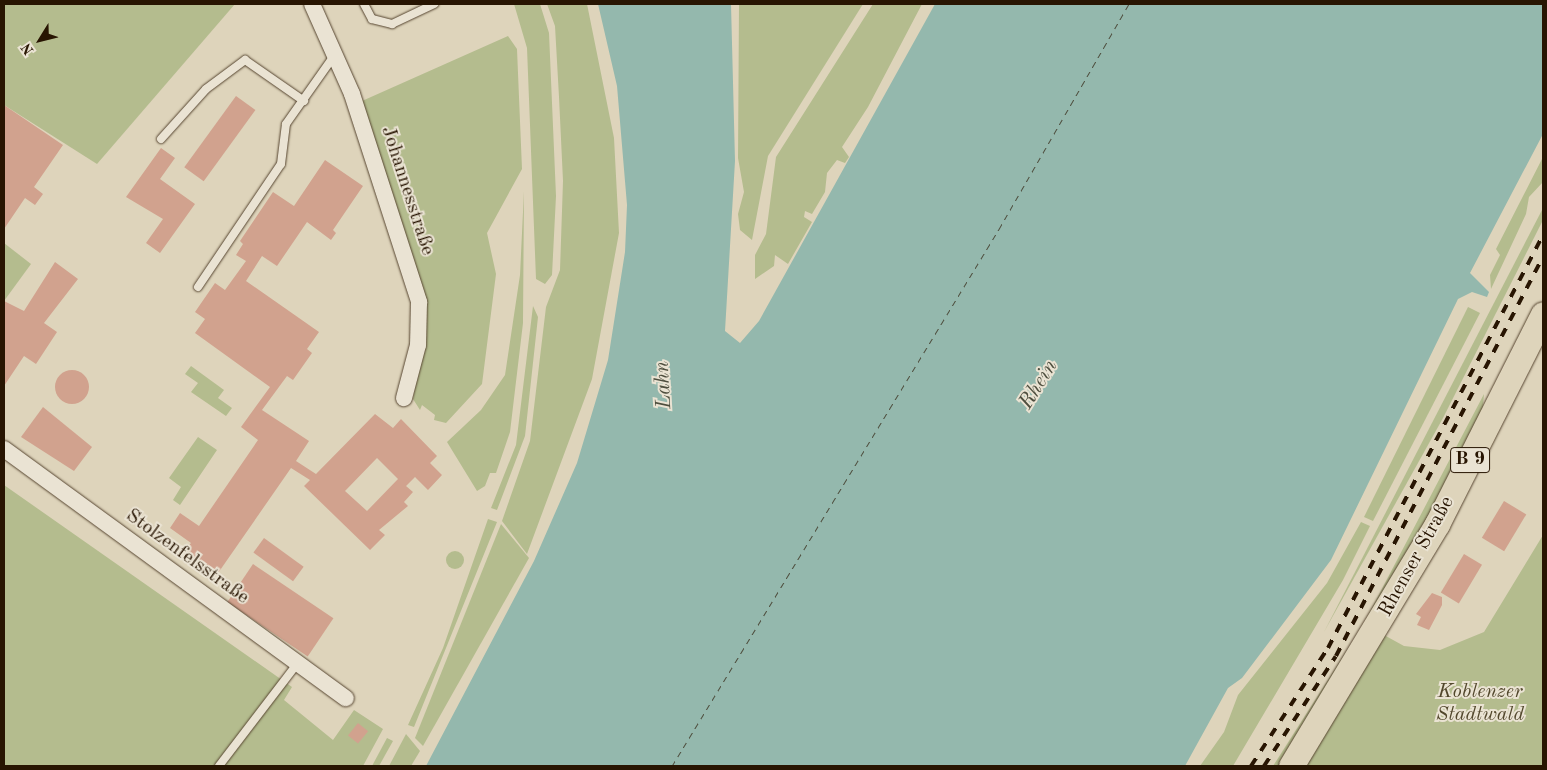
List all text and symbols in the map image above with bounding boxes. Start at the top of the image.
north arrow [15,15,65,65]
text: N [19,40,37,57]
street label: Johannesstraße [375,123,439,259]
water label: Rhein [1014,356,1064,414]
water label: Lahn [650,360,678,410]
road number: B 9 [1450,444,1490,476]
street label: Rhenser Straße [1374,493,1460,621]
street label: Stolzenfelsstraße [121,504,253,610]
park label: Koblenzer Stadtwald [1436,680,1524,727]

